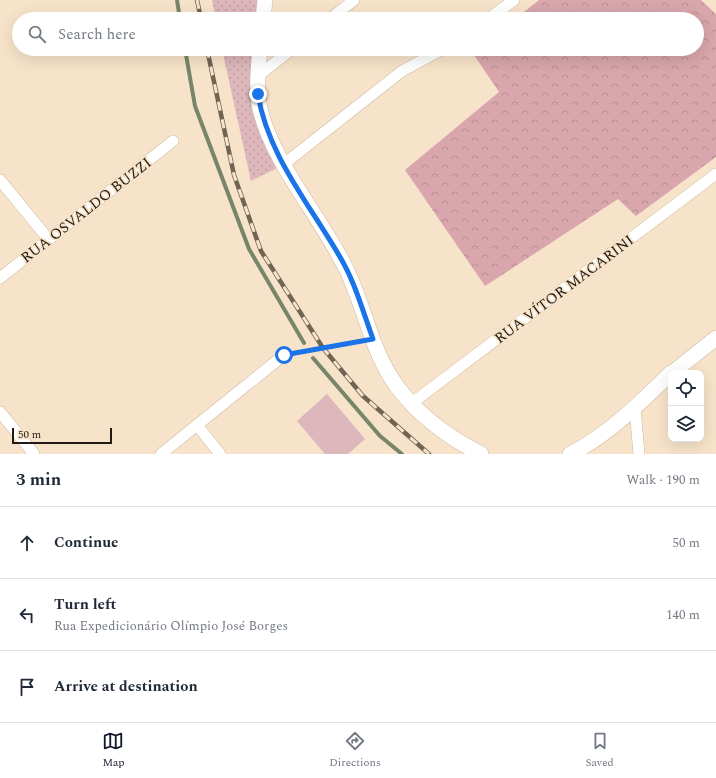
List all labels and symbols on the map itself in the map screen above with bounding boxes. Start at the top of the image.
route end [249,85,267,103]
street label: RUA OSVALDO BUZZI [16,152,157,269]
street label: RUA VÍTOR MACARINI [490,229,639,350]
route start [275,346,293,364]
scale bar [12,426,112,445]

